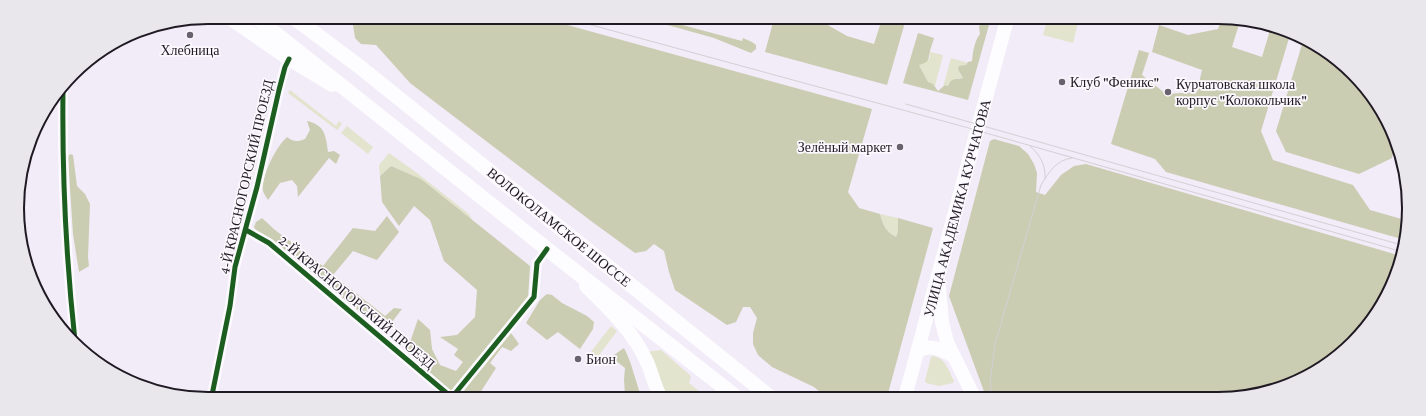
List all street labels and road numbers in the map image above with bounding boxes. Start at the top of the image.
street label: 4-Й КРАСНОГОРСКИЙ ПРОЕЗД [216,78,276,276]
street label: УЛИЦА АКАДЕМИКА КУРЧАТОВА [920,96,994,319]
street label: ВОЛОКОЛАМСКОЕ ШОССЕ [484,164,634,290]
street label: 2-Й КРАСНОГОРСКИЙ ПРОЕЗД [276,232,439,372]

